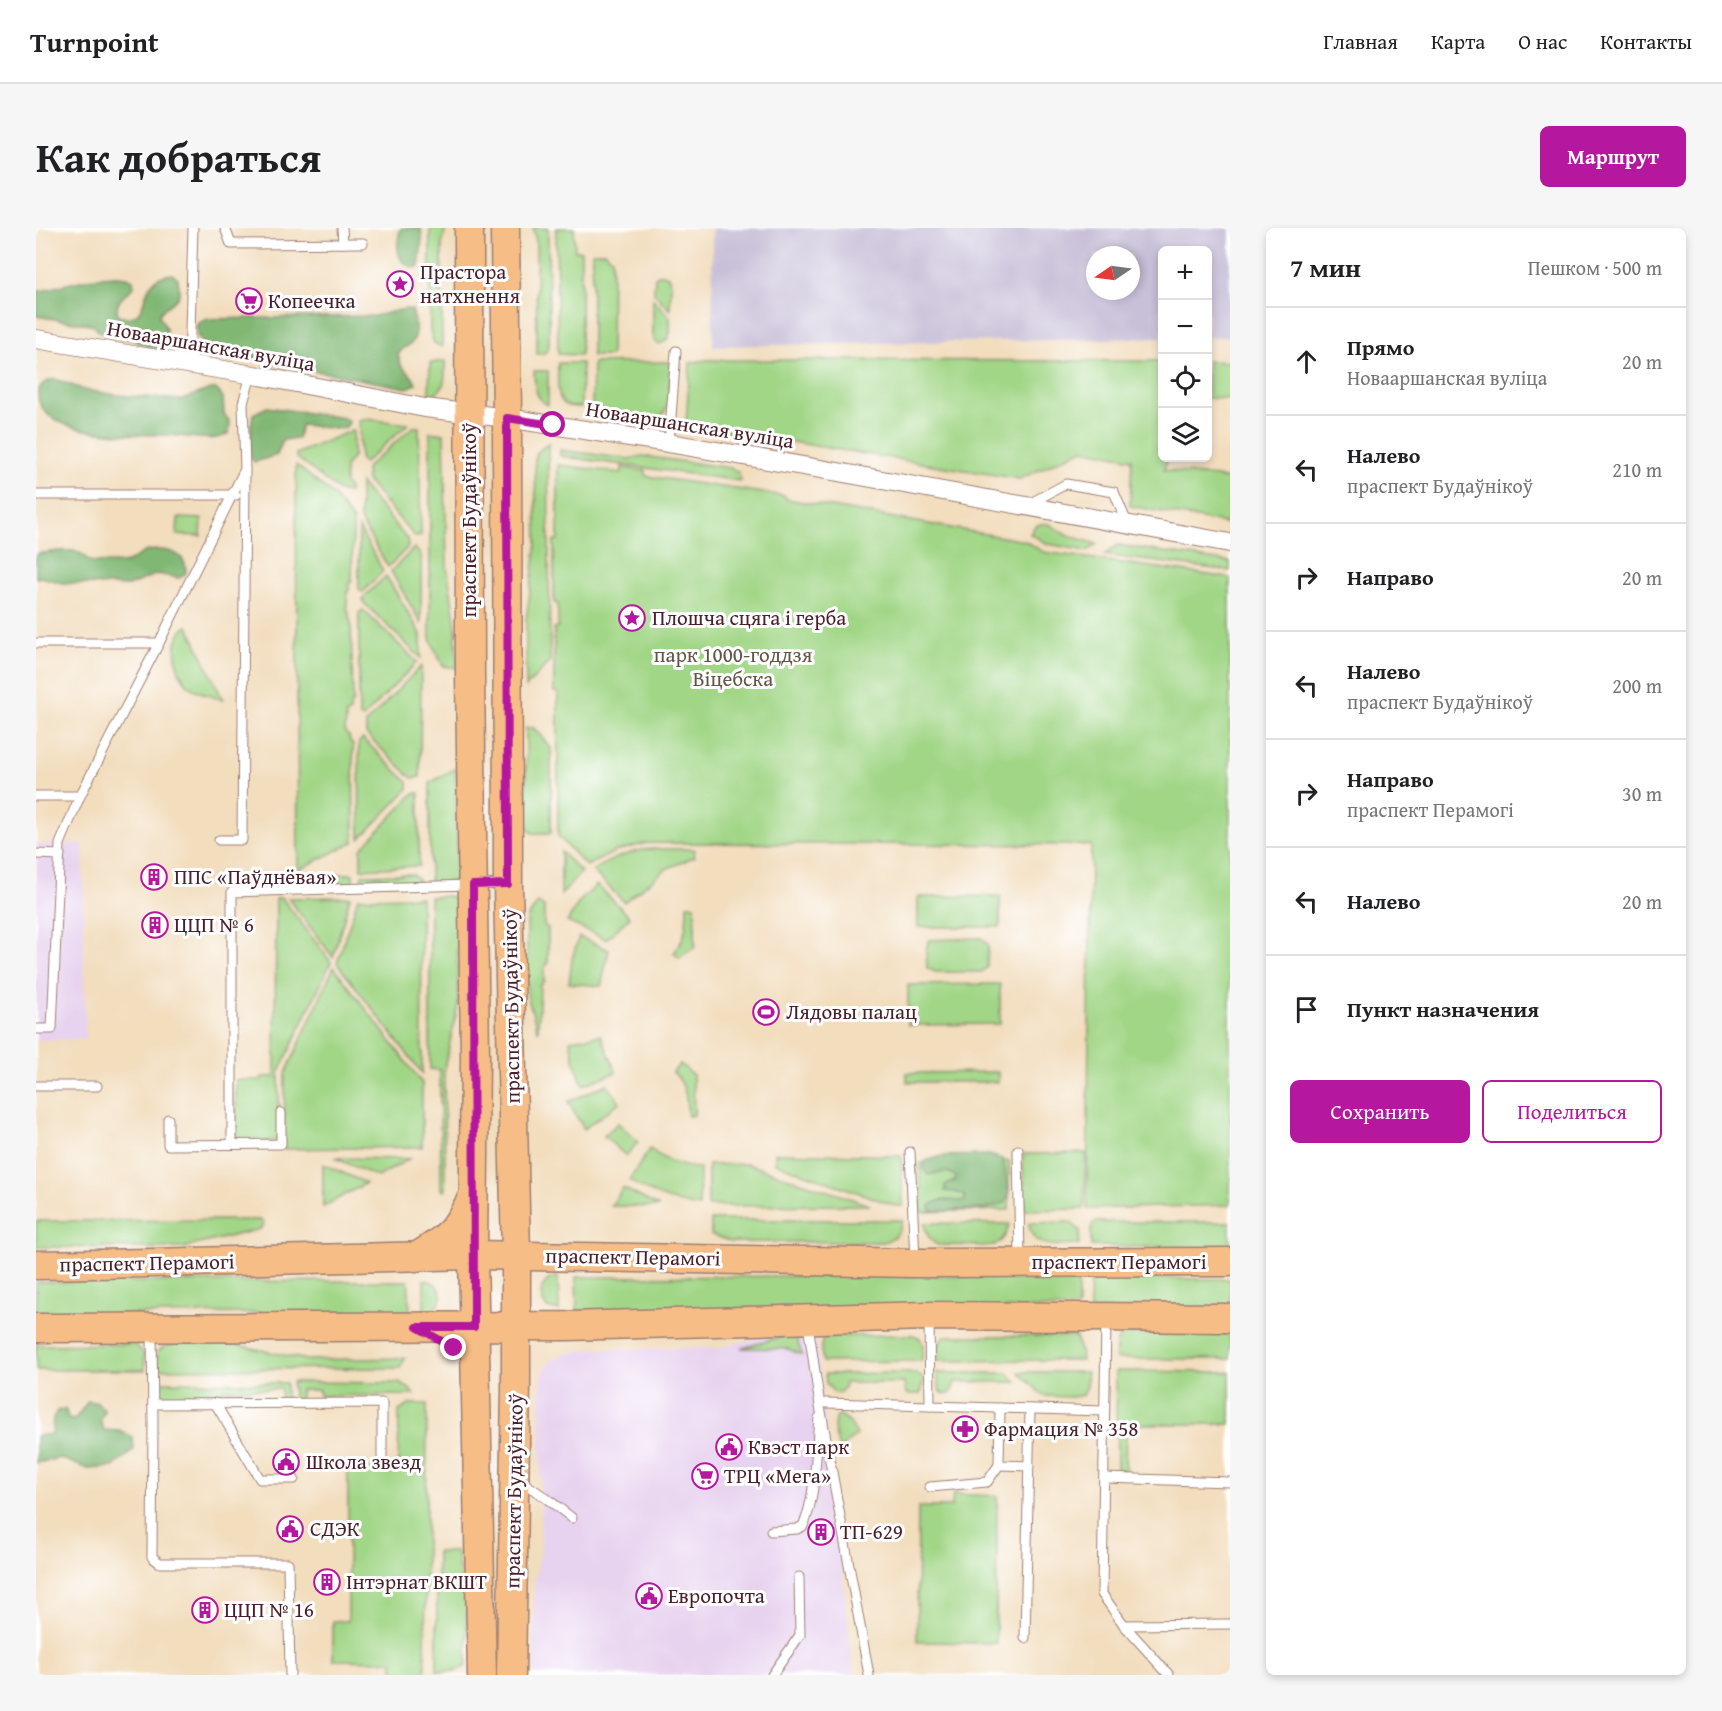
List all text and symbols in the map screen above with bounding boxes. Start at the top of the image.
text: Turnpoint [30,21,159,62]
text: Главная [1323,26,1398,57]
text: Карта [1431,26,1485,57]
text: О нас [1518,26,1567,57]
text: Контакты [1600,26,1692,57]
text: Как добраться [36,126,321,187]
button: Маршрут [1540,126,1686,187]
north arrow [1086,246,1140,300]
map controls [1158,246,1212,462]
button: + [1158,246,1212,300]
text: 7 мин [1290,248,1361,287]
text: Пешком · 500 m [1528,253,1662,282]
place label: Прастора натхнення [420,256,520,311]
place icon: Прастора натхнення [385,269,415,299]
place label: Копеечка [268,285,355,316]
supermarket icon: Копеечка [234,286,264,316]
button: − [1158,300,1212,354]
street label: Новааршанская вуліца [105,312,317,379]
text: Прямо [1347,331,1414,363]
icon: ahead [1290,345,1323,378]
text: 20 m [1622,347,1662,376]
button: locate [1158,354,1212,408]
text: Новааршанская вуліца [1347,363,1547,392]
street label: Новааршанская вуліца [584,393,796,456]
button: layers [1158,408,1212,462]
route start [539,411,565,437]
street label: праспект Будаўнікоў [453,422,484,618]
text: Налево [1347,439,1420,471]
icon: left [1290,453,1323,486]
text: 210 m [1612,455,1662,484]
text: праспект Будаўнікоў [1347,471,1533,500]
icon: right [1290,561,1323,594]
text: Направо [1347,561,1434,593]
text: 20 m [1622,563,1662,592]
place label: Плошча сцяга і герба [652,602,846,633]
place icon: Плошча сцяга і герба [617,603,647,633]
park label: парк 1000-годдзя Віцебска [654,639,813,694]
text: Налево [1347,655,1420,687]
icon: left [1290,669,1323,702]
text: 200 m [1612,671,1662,700]
text: праспект Будаўнікоў [1347,687,1533,716]
text: Направо [1347,763,1434,795]
icon: right [1290,777,1323,810]
text: 30 m [1622,779,1662,808]
text: праспект Перамогі [1347,795,1514,824]
place label: ППС «Паўднёвая» [174,861,336,892]
building icon: ППС «Паўднёвая» [139,862,169,892]
icon: left [1290,885,1323,918]
text: Налево [1347,885,1420,917]
text: 20 m [1622,887,1662,916]
street label: праспект Будаўнікоў [493,908,528,1104]
place label: ЦЦП № 6 [174,909,254,940]
building icon: ЦЦП № 6 [140,910,170,940]
icon: arrive [1290,993,1323,1026]
text: Пункт назначения [1347,993,1539,1025]
place label: Лядовы палац [786,996,917,1027]
sports icon: Лядовы палац [751,997,781,1027]
button: Сохранить [1290,1080,1470,1143]
button: Поделиться [1482,1080,1662,1143]
street label: праспект Перамогі [545,1239,721,1274]
street label: праспект Перамогі [59,1245,235,1280]
street label: праспект Перамогі [1031,1246,1207,1277]
route end [440,1334,466,1360]
street label: праспект Будаўнікоў [496,1393,531,1589]
place label: Фармация № 358 [984,1413,1138,1444]
pharmacy icon: Фармация № 358 [950,1414,980,1444]
place label: Квэст парк [748,1431,849,1462]
public building icon: Квэст парк [714,1432,744,1462]
place label: Школа звезд [306,1446,422,1477]
public building icon: Школа звезд [271,1447,301,1477]
place label: ТРЦ «Мега» [724,1460,831,1491]
supermarket icon: ТРЦ «Мега» [690,1461,720,1491]
place label: СДЭК [310,1513,360,1544]
public building icon: СДЭК [275,1514,305,1544]
place label: ТП-629 [840,1516,903,1547]
building icon: ТП-629 [806,1517,836,1547]
place label: Інтэрнат ВКШТ [346,1566,487,1597]
building icon: Інтэрнат ВКШТ [312,1567,342,1597]
place label: Европочта [668,1580,765,1611]
public building icon: Европочта [634,1581,664,1611]
place label: ЦЦП № 16 [224,1594,314,1625]
building icon: ЦЦП № 16 [190,1595,220,1625]

